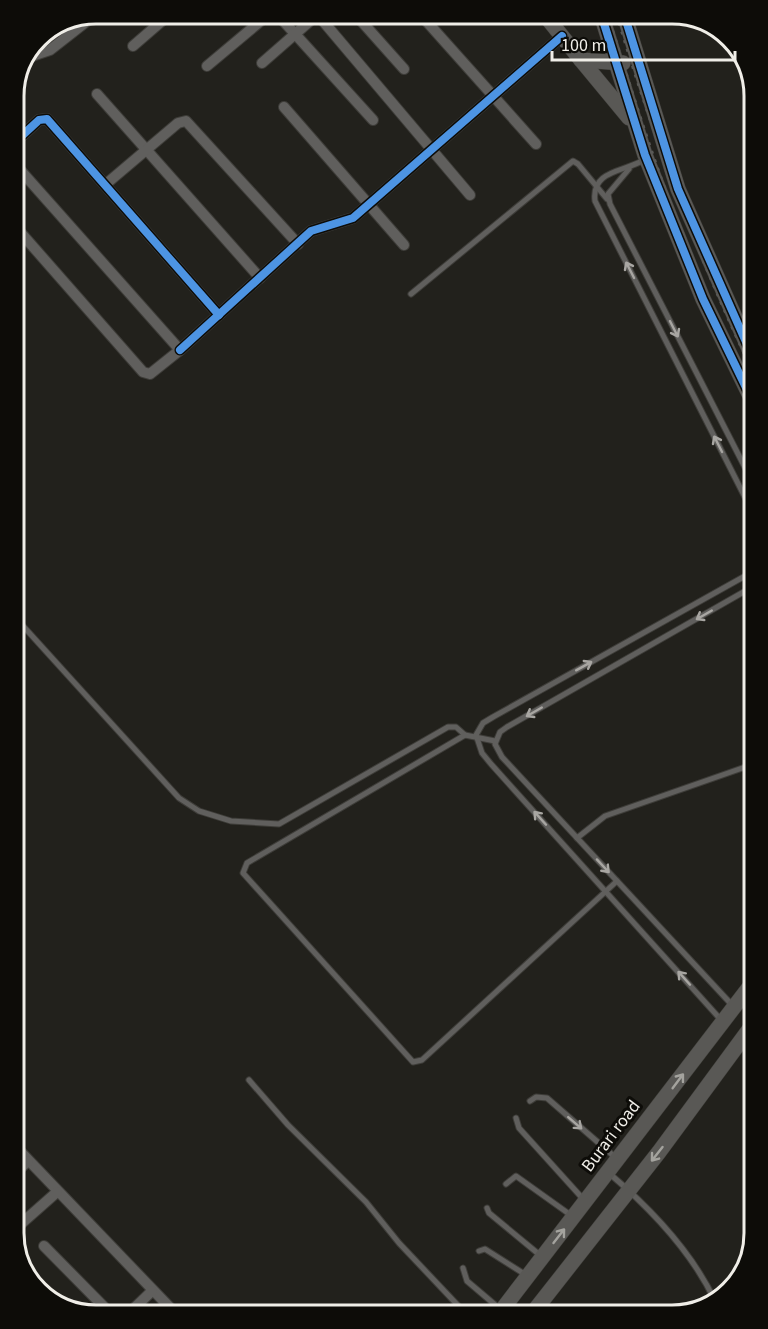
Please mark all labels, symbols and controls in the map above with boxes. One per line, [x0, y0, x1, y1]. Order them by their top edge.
scale bar [552, 24, 735, 62]
text: 100 m [561, 33, 606, 58]
one-way arrow [624, 262, 635, 280]
one-way arrow [669, 319, 680, 337]
one-way arrow [712, 435, 724, 453]
one-way arrow [696, 609, 713, 621]
one-way arrow [575, 660, 593, 671]
one-way arrow [526, 706, 543, 718]
one-way arrow [533, 811, 547, 826]
one-way arrow [596, 858, 610, 873]
one-way arrow [677, 971, 691, 986]
one-way arrow [671, 1073, 684, 1089]
street label: Burari road [576, 1095, 646, 1177]
one-way arrow [567, 1116, 582, 1130]
one-way arrow [650, 1146, 663, 1162]
one-way arrow [553, 1228, 565, 1244]

